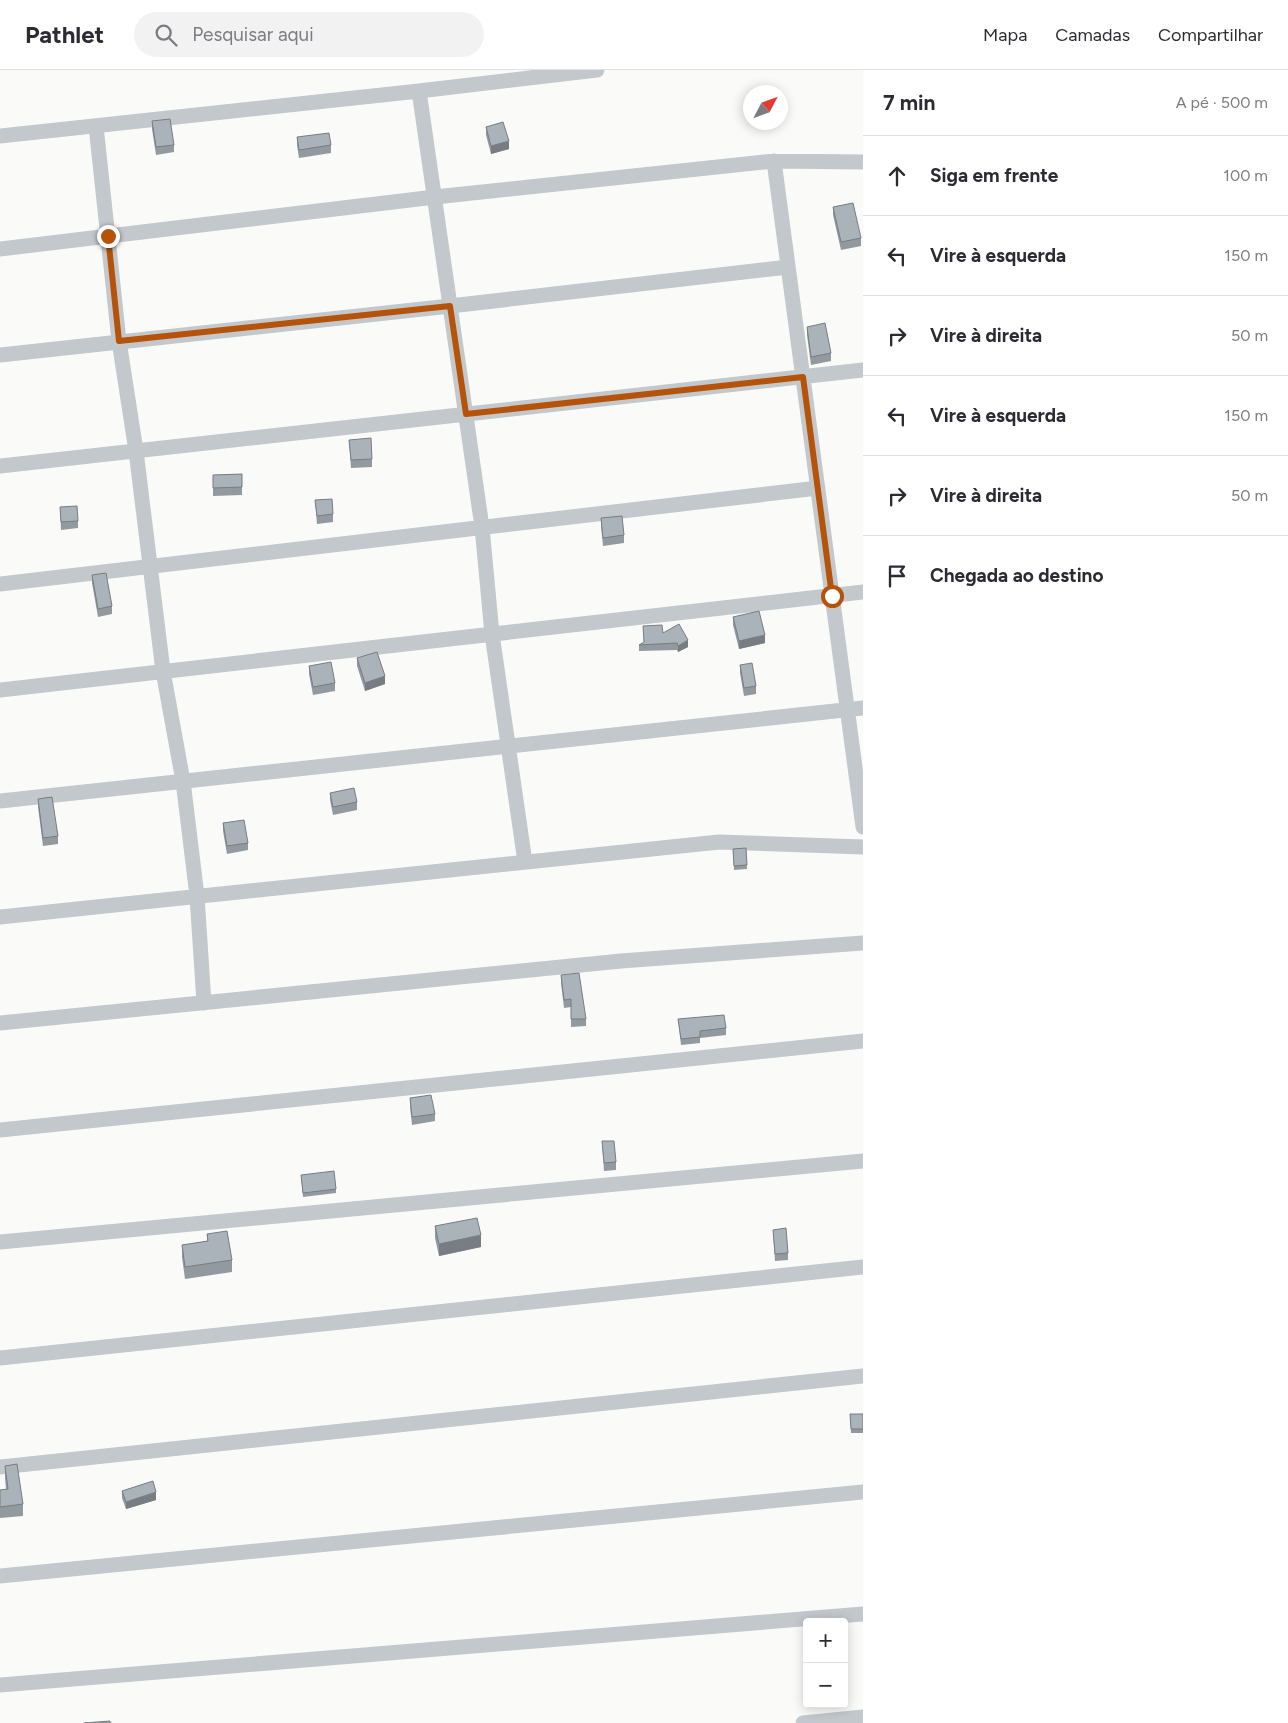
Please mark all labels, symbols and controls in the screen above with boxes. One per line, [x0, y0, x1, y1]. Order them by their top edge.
search box [134, 12, 484, 57]
text: Pathlet [25, 20, 104, 49]
icon: search [152, 21, 180, 49]
text: Pesquisar aqui [192, 23, 314, 46]
text: Mapa [983, 24, 1027, 46]
text: Camadas [1055, 24, 1130, 46]
text: Compartilhar [1158, 24, 1263, 46]
north arrow [743, 85, 788, 130]
text: 7 min [883, 90, 935, 115]
text: A pé · 500 m [1176, 93, 1268, 112]
icon: ahead [883, 162, 911, 190]
text: Siga em frente [930, 164, 1058, 187]
text: 100 m [1223, 166, 1268, 185]
route end [97, 225, 120, 248]
icon: left [883, 242, 911, 270]
text: Vire à esquerda [930, 244, 1066, 267]
text: 150 m [1224, 246, 1268, 265]
icon: right [883, 322, 911, 350]
text: Vire à direita [930, 324, 1042, 347]
text: 50 m [1231, 326, 1268, 345]
icon: left [883, 402, 911, 430]
text: Vire à esquerda [930, 404, 1066, 427]
text: 150 m [1224, 406, 1268, 425]
icon: right [883, 482, 911, 510]
text: Vire à direita [930, 484, 1042, 507]
text: 50 m [1231, 486, 1268, 505]
icon: arrive [883, 562, 911, 590]
text: Chegada ao destino [930, 564, 1103, 587]
route start [821, 585, 844, 608]
map controls [803, 1618, 848, 1708]
button: + [803, 1618, 848, 1663]
button: − [803, 1663, 848, 1708]

